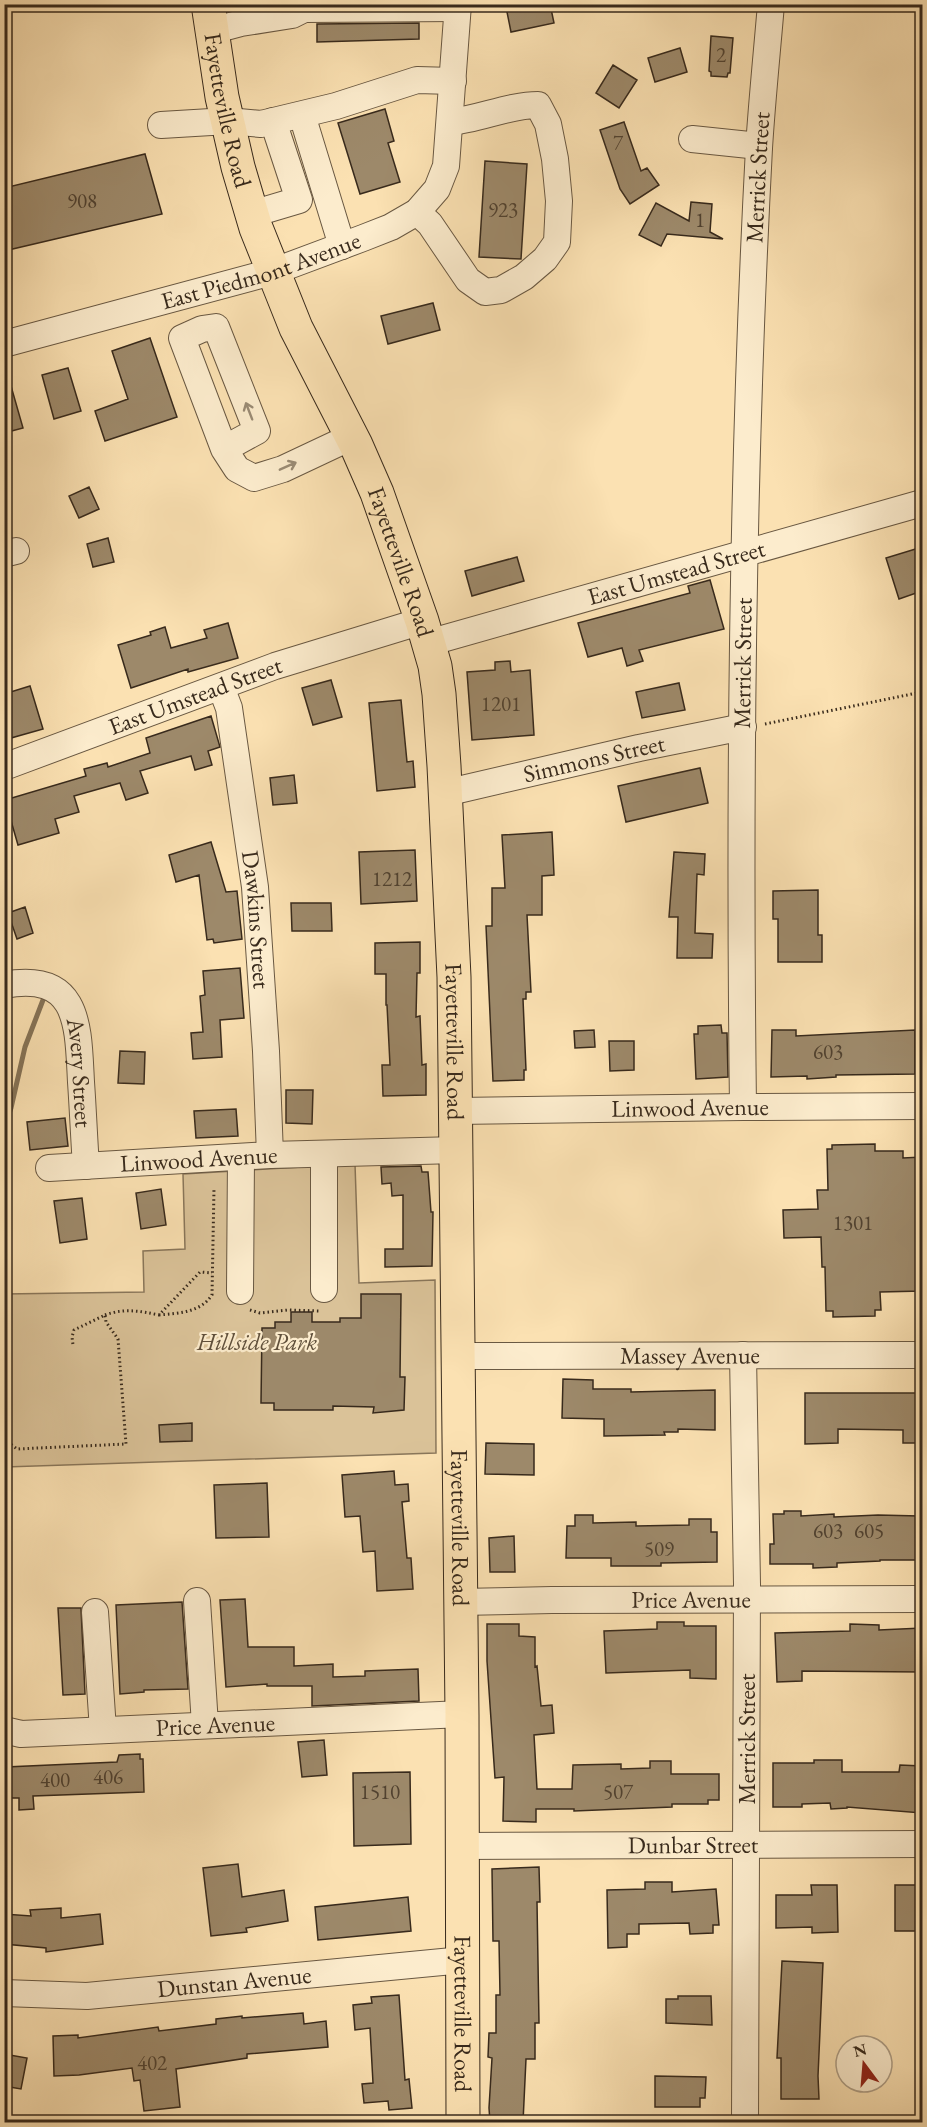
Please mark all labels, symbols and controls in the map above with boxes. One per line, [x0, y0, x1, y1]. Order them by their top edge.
street label: Fayetteville Road [198, 31, 259, 192]
house number: 2 [716, 41, 726, 68]
street label: Merrick Street [738, 110, 777, 243]
house number: 7 [613, 129, 624, 156]
house number: 908 [67, 187, 97, 214]
house number: 923 [488, 196, 518, 223]
house number: 1 [695, 206, 705, 233]
street label: East Piedmont Avenue [157, 224, 365, 316]
one-way arrow [243, 403, 254, 421]
one-way arrow [279, 460, 297, 472]
street label: Fayetteville Road [361, 482, 442, 641]
street label: East Umstead Street [584, 532, 769, 612]
street label: Merrick Street [726, 597, 759, 729]
street label: East Umstead Street [104, 649, 286, 742]
house number: 1201 [481, 690, 521, 717]
street label: Simmons Street [520, 727, 668, 789]
street label: Dawkins Street [235, 848, 278, 990]
house number: 1212 [372, 865, 412, 892]
street label: Fayetteville Road [438, 962, 472, 1121]
street label: Avery Street [59, 1013, 100, 1129]
house number: 603 [813, 1038, 843, 1065]
street label: Linwood Avenue [611, 1091, 769, 1124]
street label: Linwood Avenue [119, 1139, 278, 1179]
house number: 1301 [833, 1209, 873, 1236]
park label: Hillside Park [196, 1326, 317, 1357]
street label: Massey Avenue [620, 1339, 760, 1371]
street label: Fayetteville Road [444, 1449, 477, 1607]
house number: 603 [813, 1517, 843, 1544]
house number: 605 [854, 1517, 884, 1544]
house number: 509 [644, 1535, 674, 1562]
street label: Price Avenue [631, 1583, 751, 1615]
street label: Merrick Street [731, 1673, 762, 1804]
street label: Price Avenue [155, 1706, 276, 1743]
house number: 406 [93, 1763, 123, 1790]
house number: 400 [40, 1766, 70, 1793]
house number: 1510 [360, 1778, 400, 1805]
house number: 507 [603, 1778, 634, 1805]
street label: Dunbar Street [628, 1829, 759, 1860]
street label: Fayetteville Road [448, 1935, 479, 2093]
street label: Dunstan Avenue [156, 1959, 313, 2004]
north arrow [834, 2034, 894, 2094]
text: N [851, 2038, 869, 2062]
house number: 402 [137, 2049, 167, 2076]

